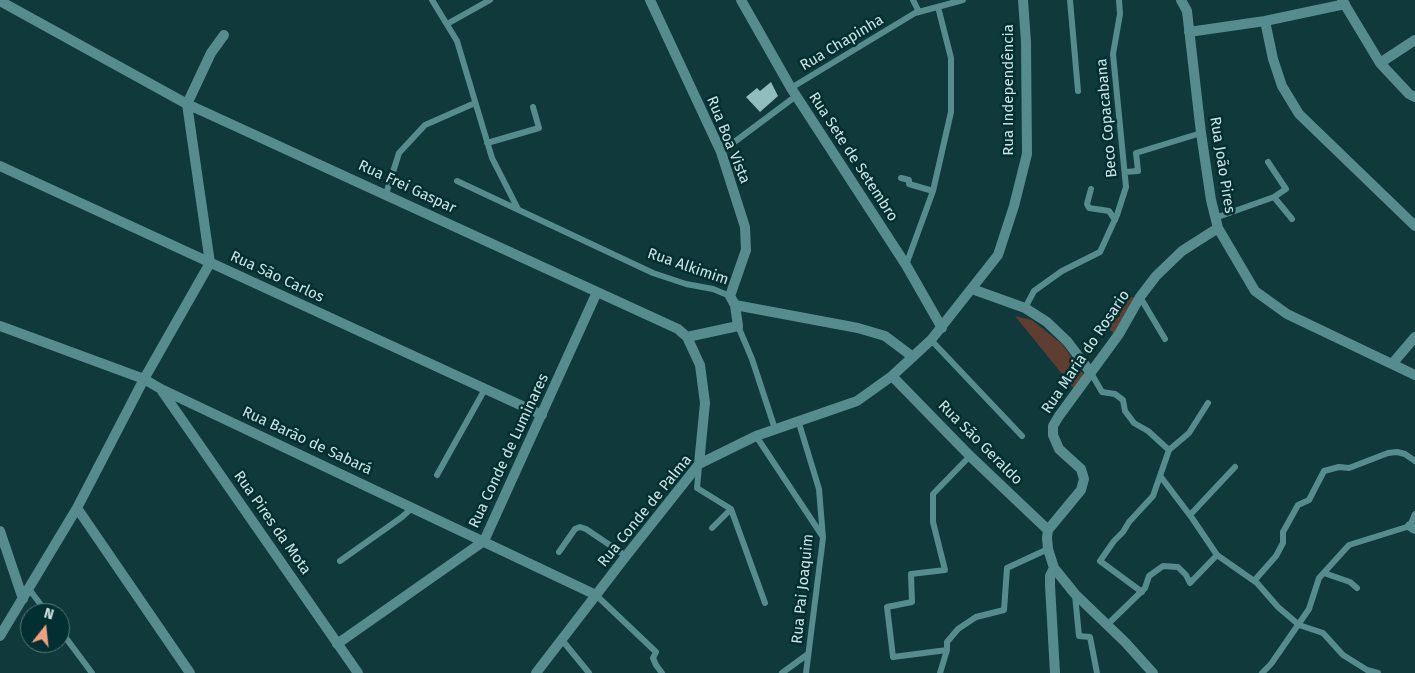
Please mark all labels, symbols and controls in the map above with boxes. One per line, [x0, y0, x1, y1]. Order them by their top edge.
street label: Rua Chapinha [797, 11, 887, 75]
street label: Rua Independência [1000, 24, 1018, 156]
street label: Beco Copacabana [1093, 58, 1121, 178]
street label: Rua Sete de Setembro [805, 89, 901, 225]
street label: Rua Boa Vista [702, 94, 754, 186]
street label: Rua João Pires [1205, 115, 1239, 215]
street label: Rua Frei Gaspar [355, 157, 459, 217]
street label: Rua Alkimim [645, 245, 731, 289]
street label: Rua São Carlos [227, 247, 327, 307]
street label: Rua Maria do Rosario [1038, 287, 1134, 417]
street label: Rua Conde de Luminares [465, 371, 553, 531]
street label: Rua São Geraldo [934, 397, 1026, 489]
street label: Rua Barão de Sabará [239, 403, 375, 479]
street label: Rua Conde de Palma [594, 451, 696, 571]
street label: Rua Pires da Mota [230, 468, 314, 578]
street label: Rua Pai Joaquim [788, 533, 818, 645]
north arrow [20, 603, 70, 653]
text: N [42, 605, 56, 624]

